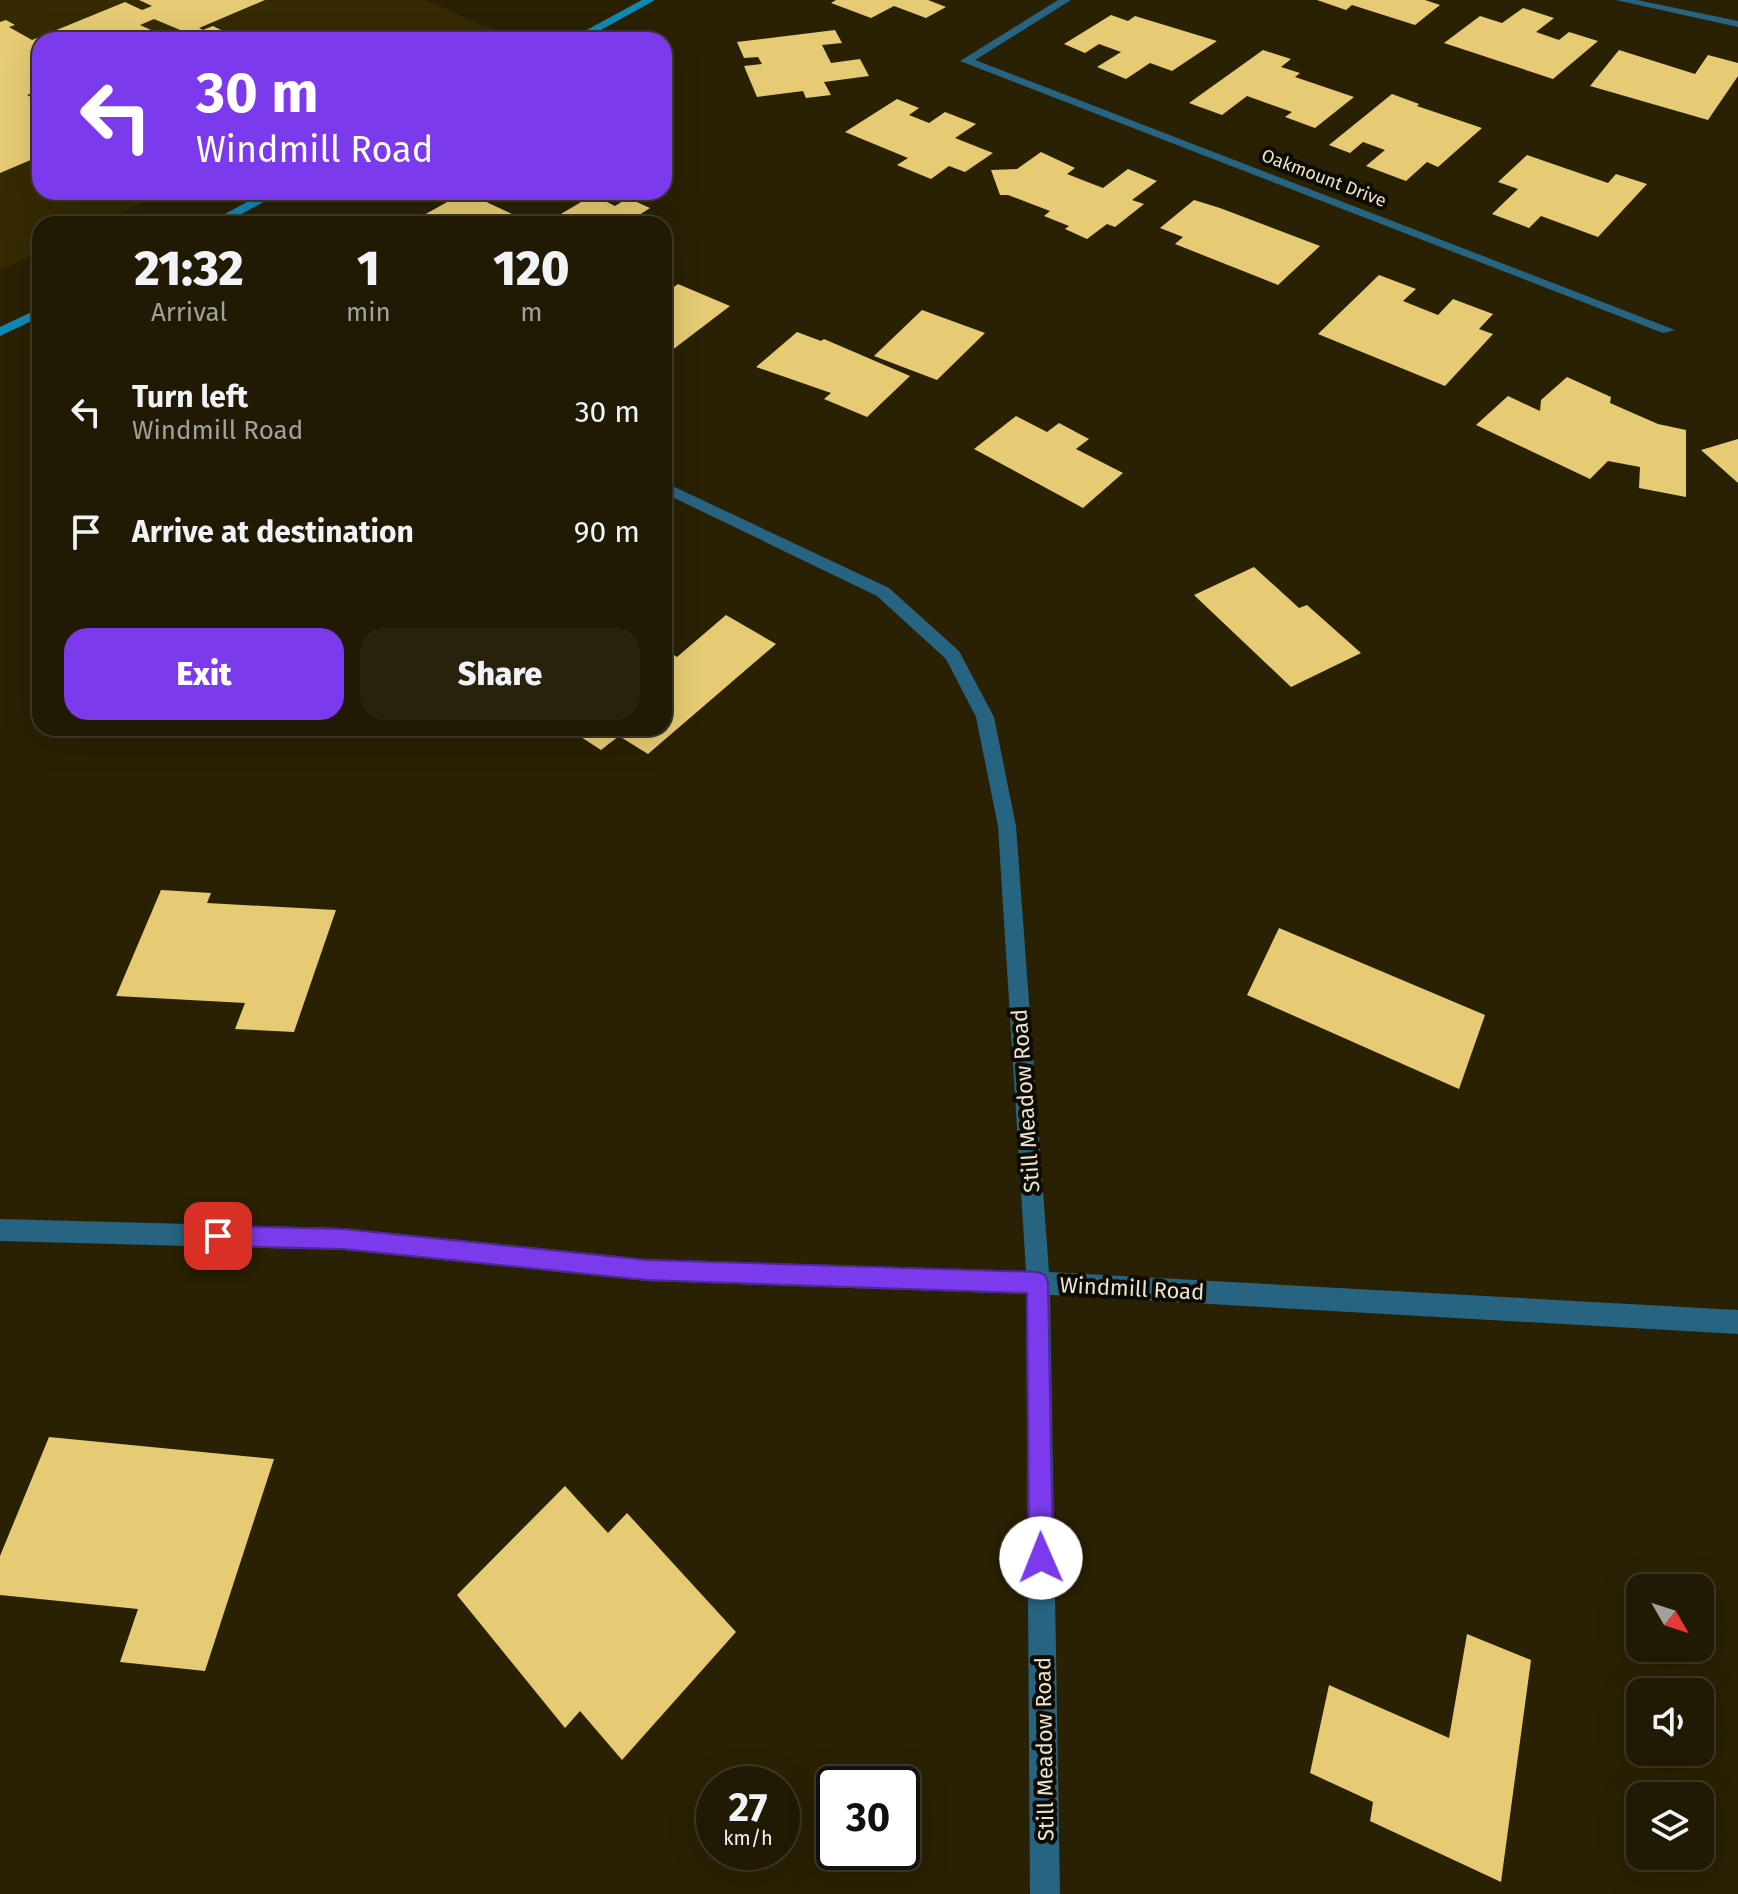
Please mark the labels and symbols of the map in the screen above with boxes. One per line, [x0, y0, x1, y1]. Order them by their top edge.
street label: Oakmount Drive [1259, 144, 1389, 212]
street label: Still Meadow Road [1006, 1008, 1045, 1194]
pin [184, 1202, 252, 1270]
street label: Windmill Road [1059, 1271, 1205, 1306]
position arrow [999, 1516, 1083, 1600]
north arrow [1626, 1574, 1714, 1662]
street label: Still Meadow Road [1029, 1657, 1060, 1841]
speed limit sign: 30 [816, 1766, 920, 1870]

